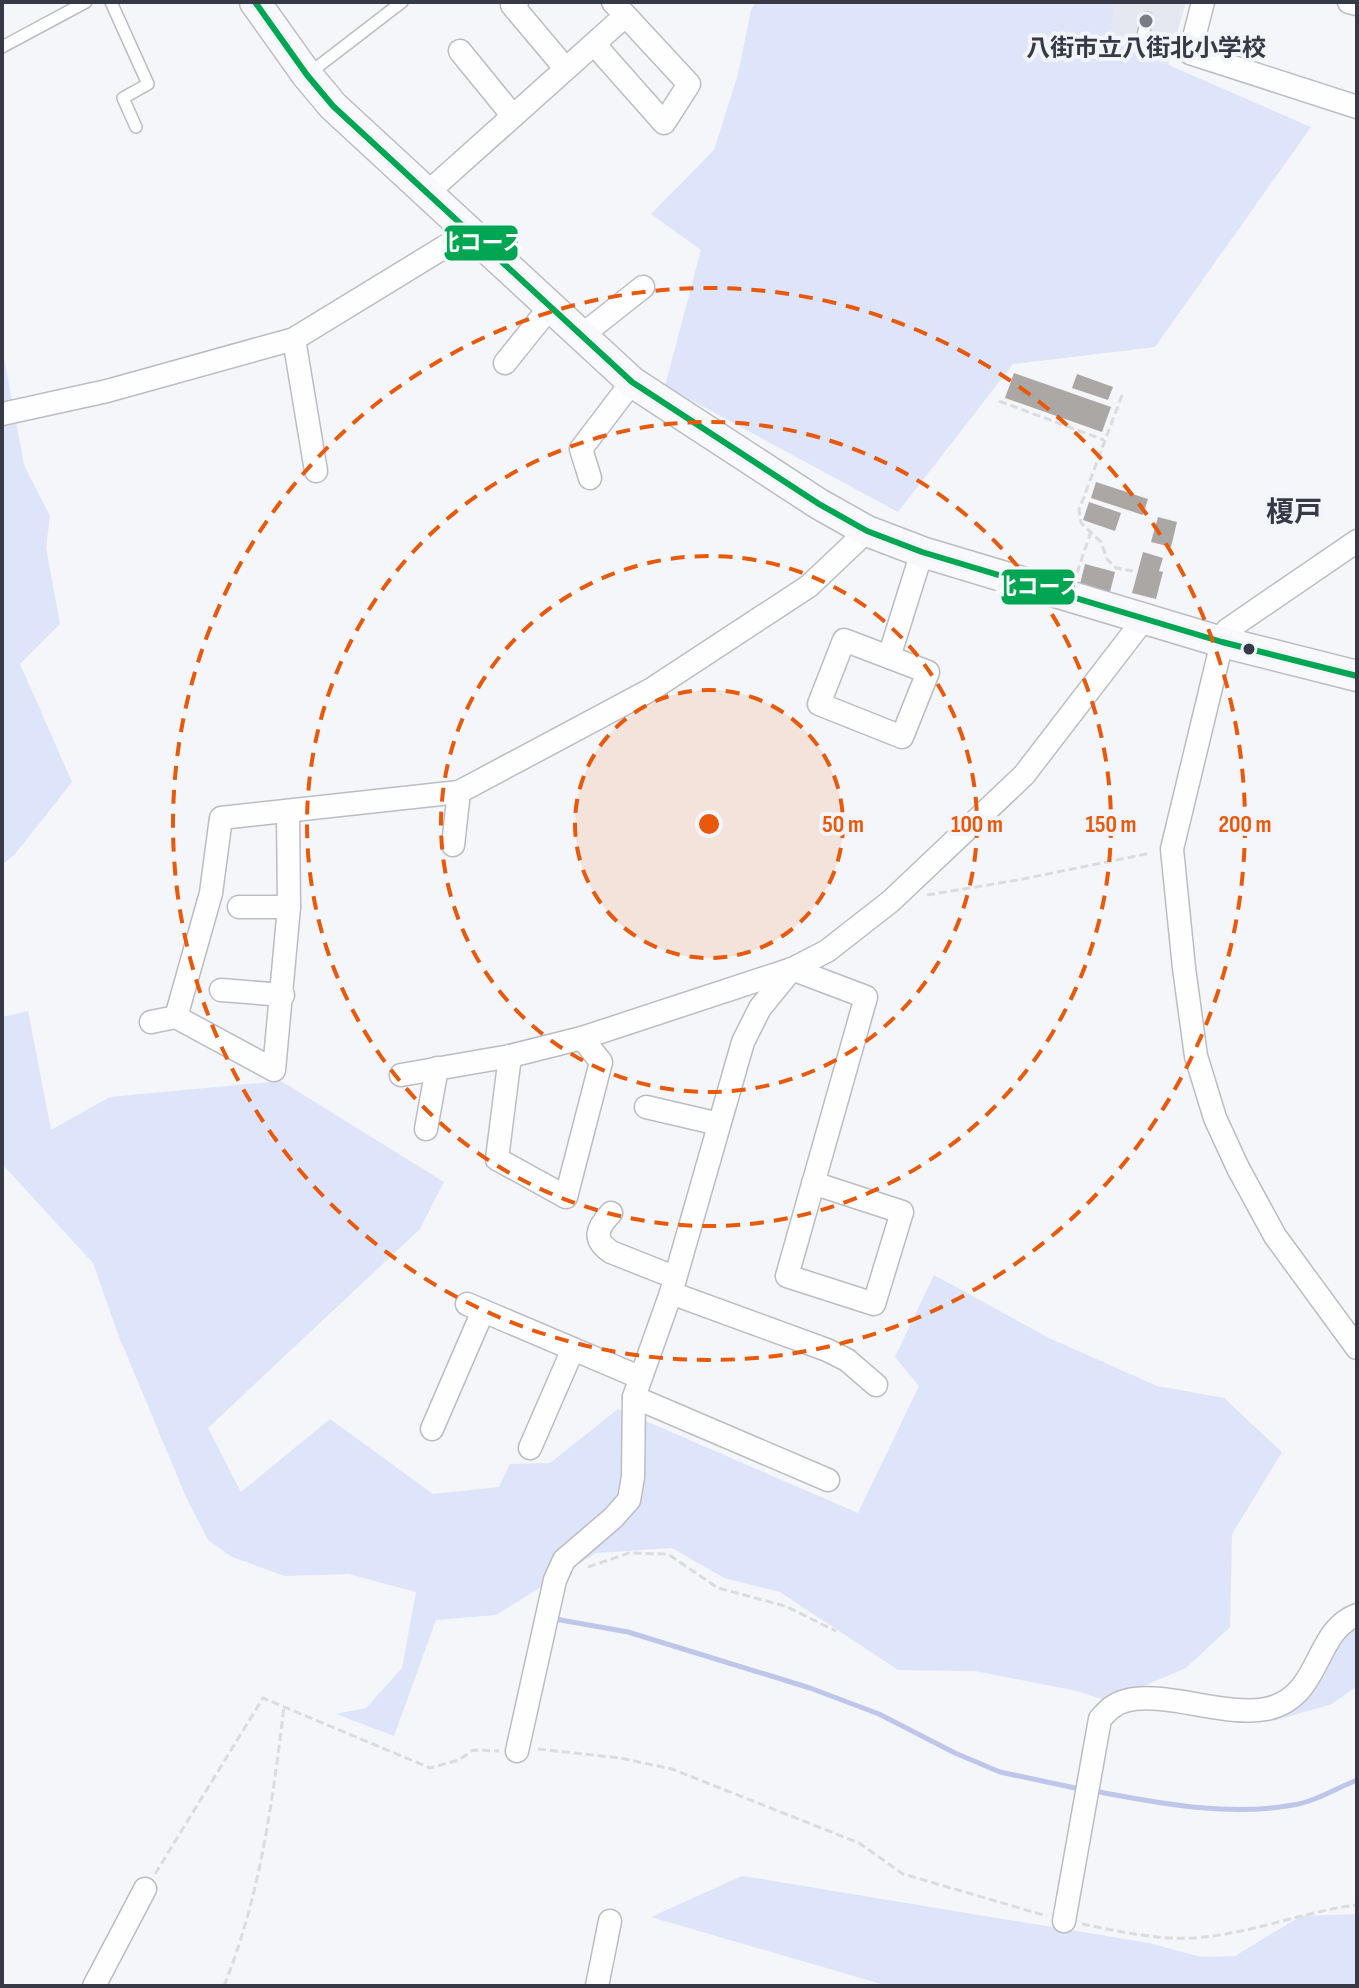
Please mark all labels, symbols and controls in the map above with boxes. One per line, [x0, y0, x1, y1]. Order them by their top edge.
marker: 八街市立八街北小学校 [1137, 12, 1155, 30]
place label: 八街市立八街北小学校 [1026, 34, 1266, 63]
line badge: 北コース [443, 224, 519, 262]
text: 北コース [438, 230, 524, 257]
district label: 榎戸 [1266, 496, 1322, 529]
line badge: 北コース [1000, 568, 1076, 606]
text: 北コース [995, 574, 1081, 601]
unlabelled marker [1241, 641, 1257, 657]
centre of rings [695, 810, 723, 838]
text: 50 m [822, 810, 864, 839]
text: 100 m [951, 810, 1003, 839]
text: 150 m [1085, 810, 1137, 839]
text: 200 m [1218, 810, 1272, 839]

